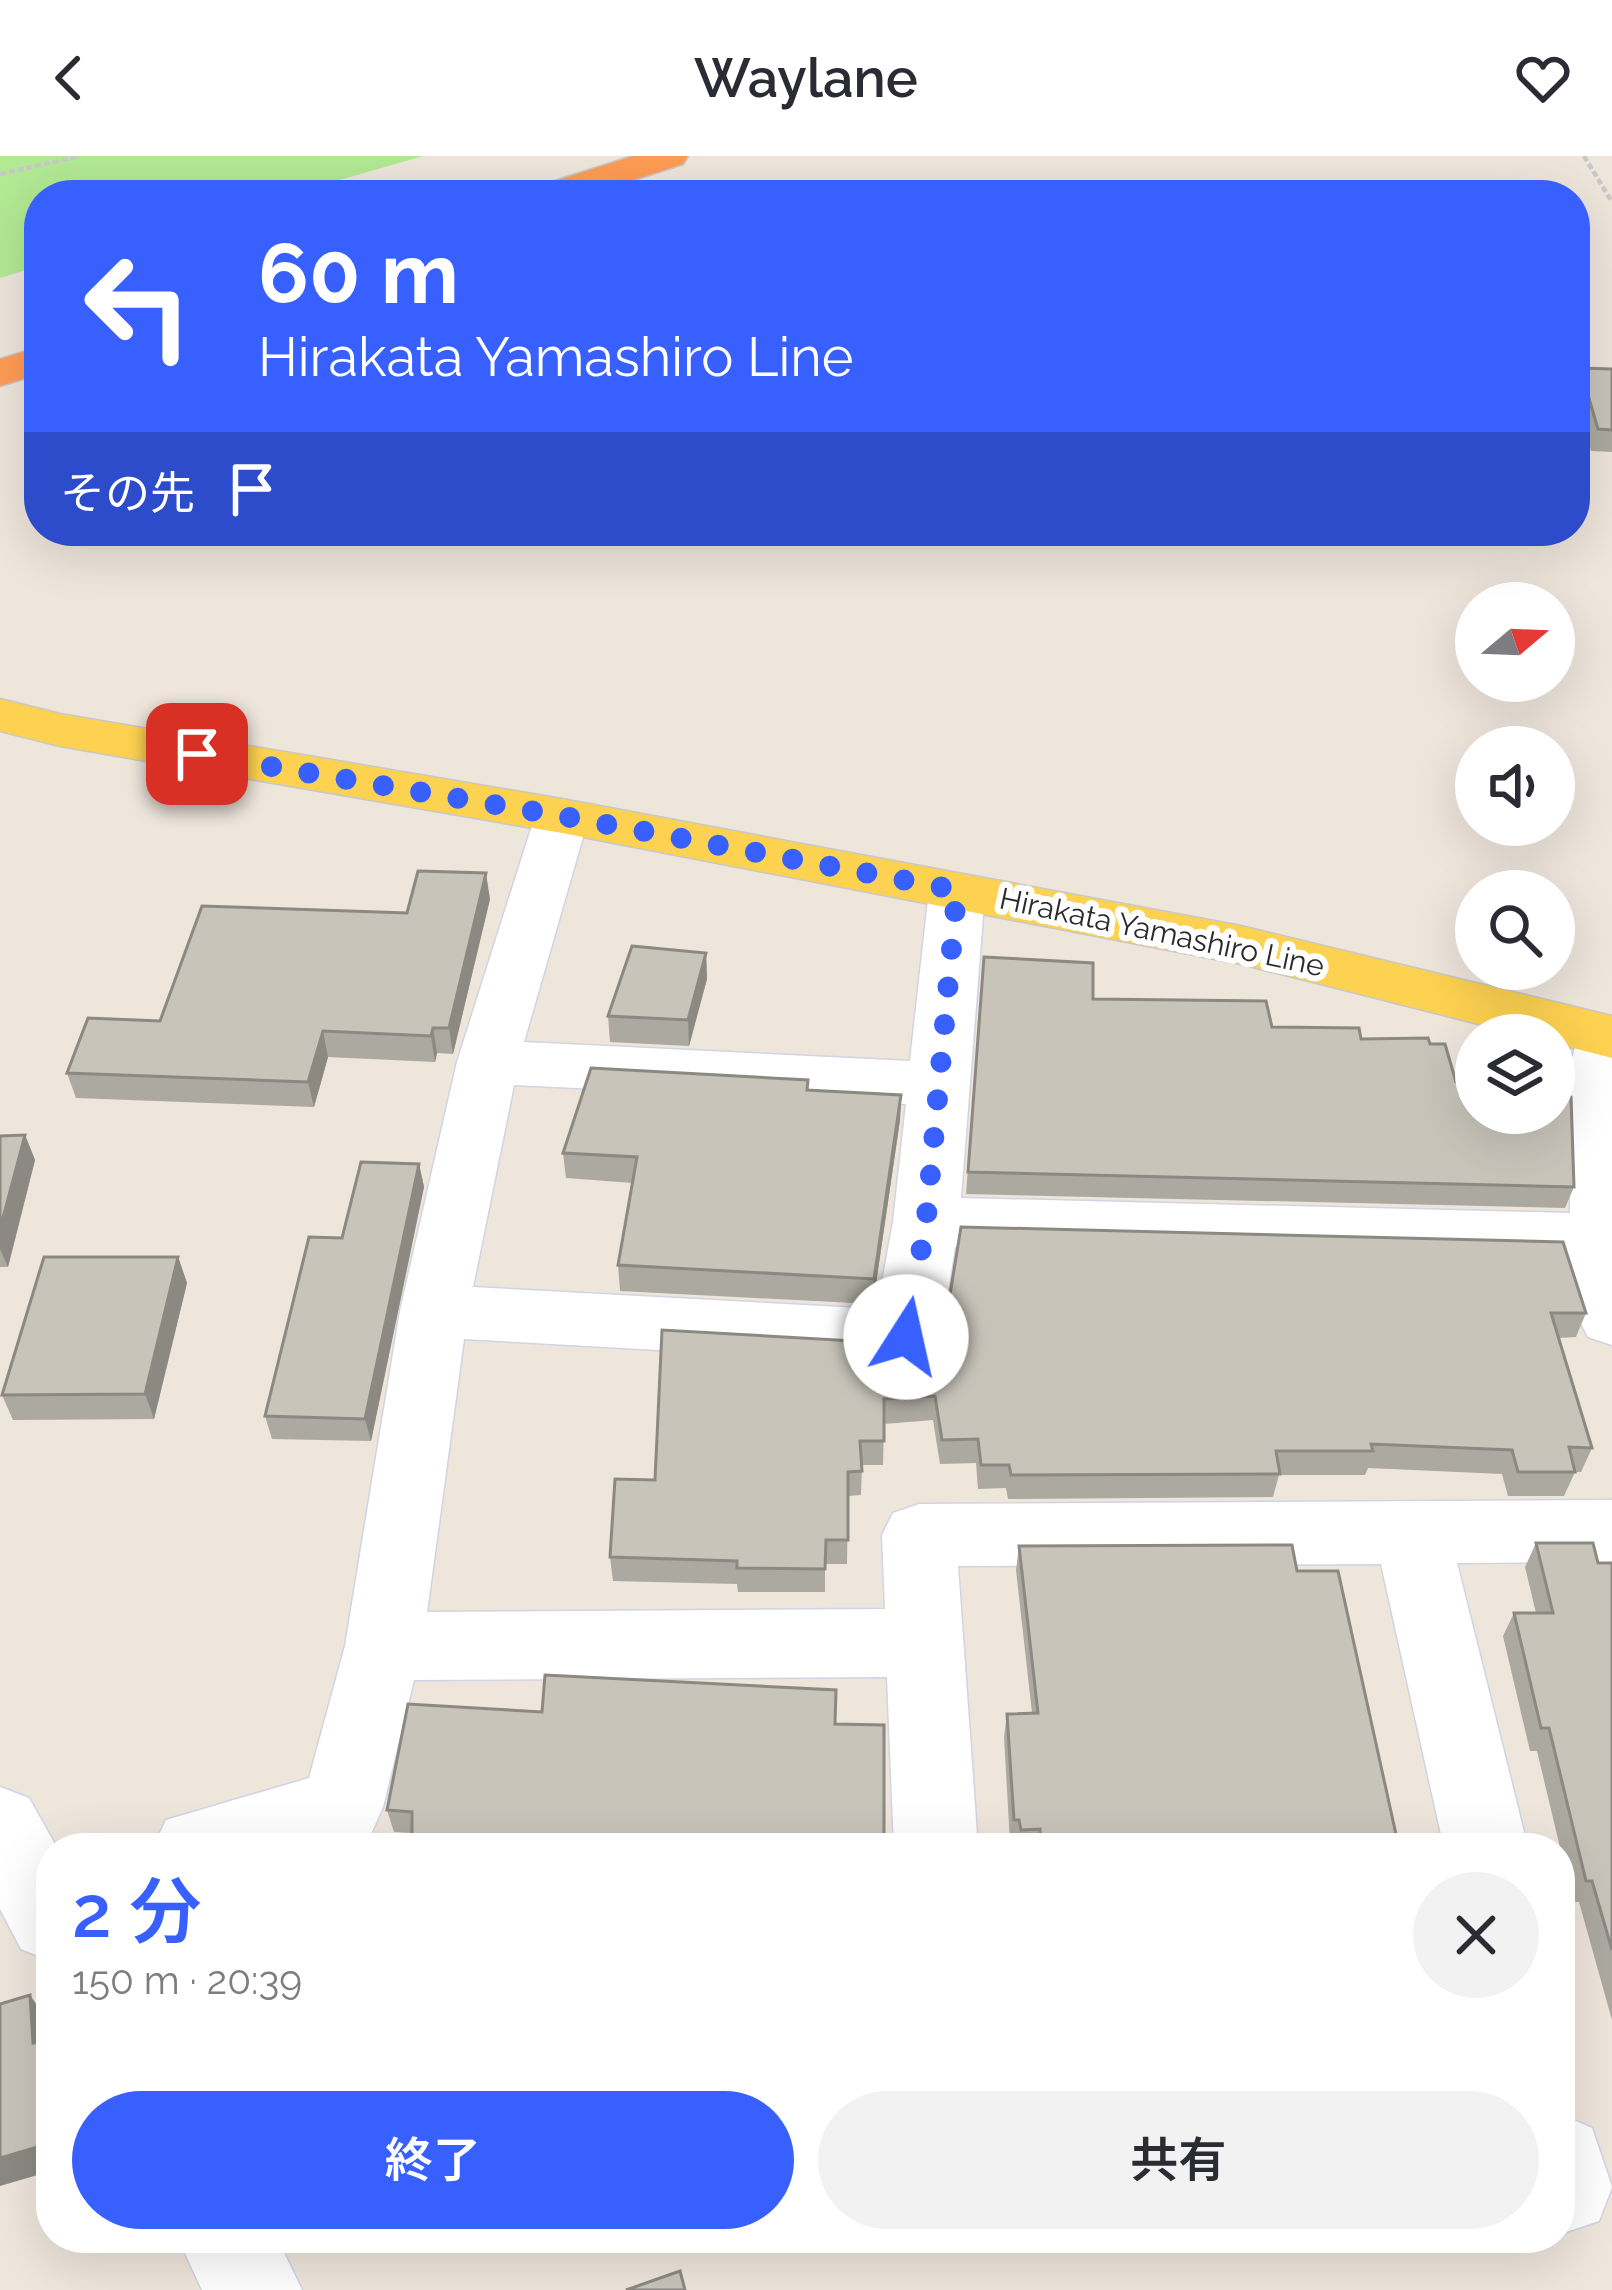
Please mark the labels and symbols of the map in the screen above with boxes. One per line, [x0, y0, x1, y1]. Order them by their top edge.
north arrow [1455, 582, 1575, 702]
pin [146, 703, 248, 805]
street label: Hirakata Yamashiro Line [997, 880, 1327, 984]
position arrow [843, 1274, 969, 1400]

